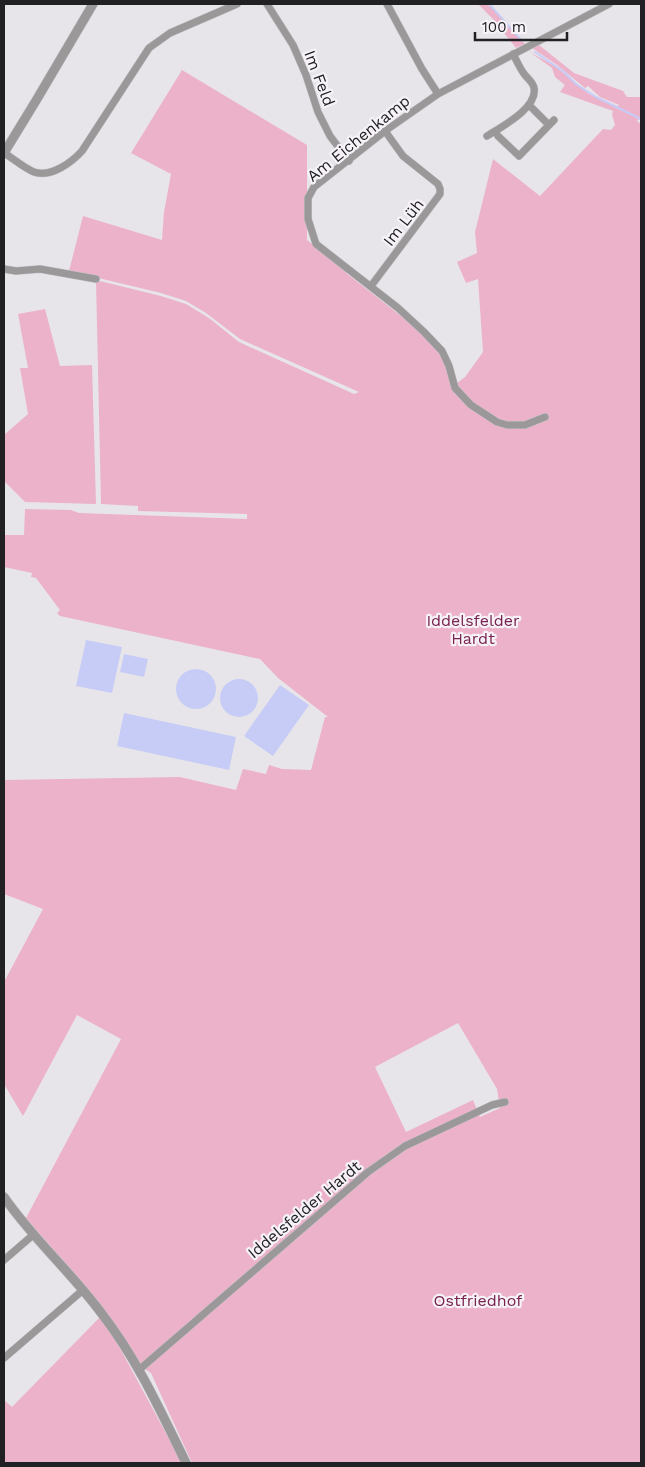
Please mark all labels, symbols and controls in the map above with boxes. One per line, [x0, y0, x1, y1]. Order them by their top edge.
scale bar [475, 10, 568, 42]
text: 100 m [482, 18, 526, 36]
street label: Im Feld [300, 48, 339, 109]
street label: Am Eichenkamp [303, 91, 414, 186]
street label: Im Lüh [379, 195, 428, 250]
park label: Iddelsfelder Hardt [426, 611, 520, 648]
street label: Iddelsfelder Hardt [244, 1156, 365, 1262]
park label: Ostfriedhof [434, 1291, 523, 1310]

